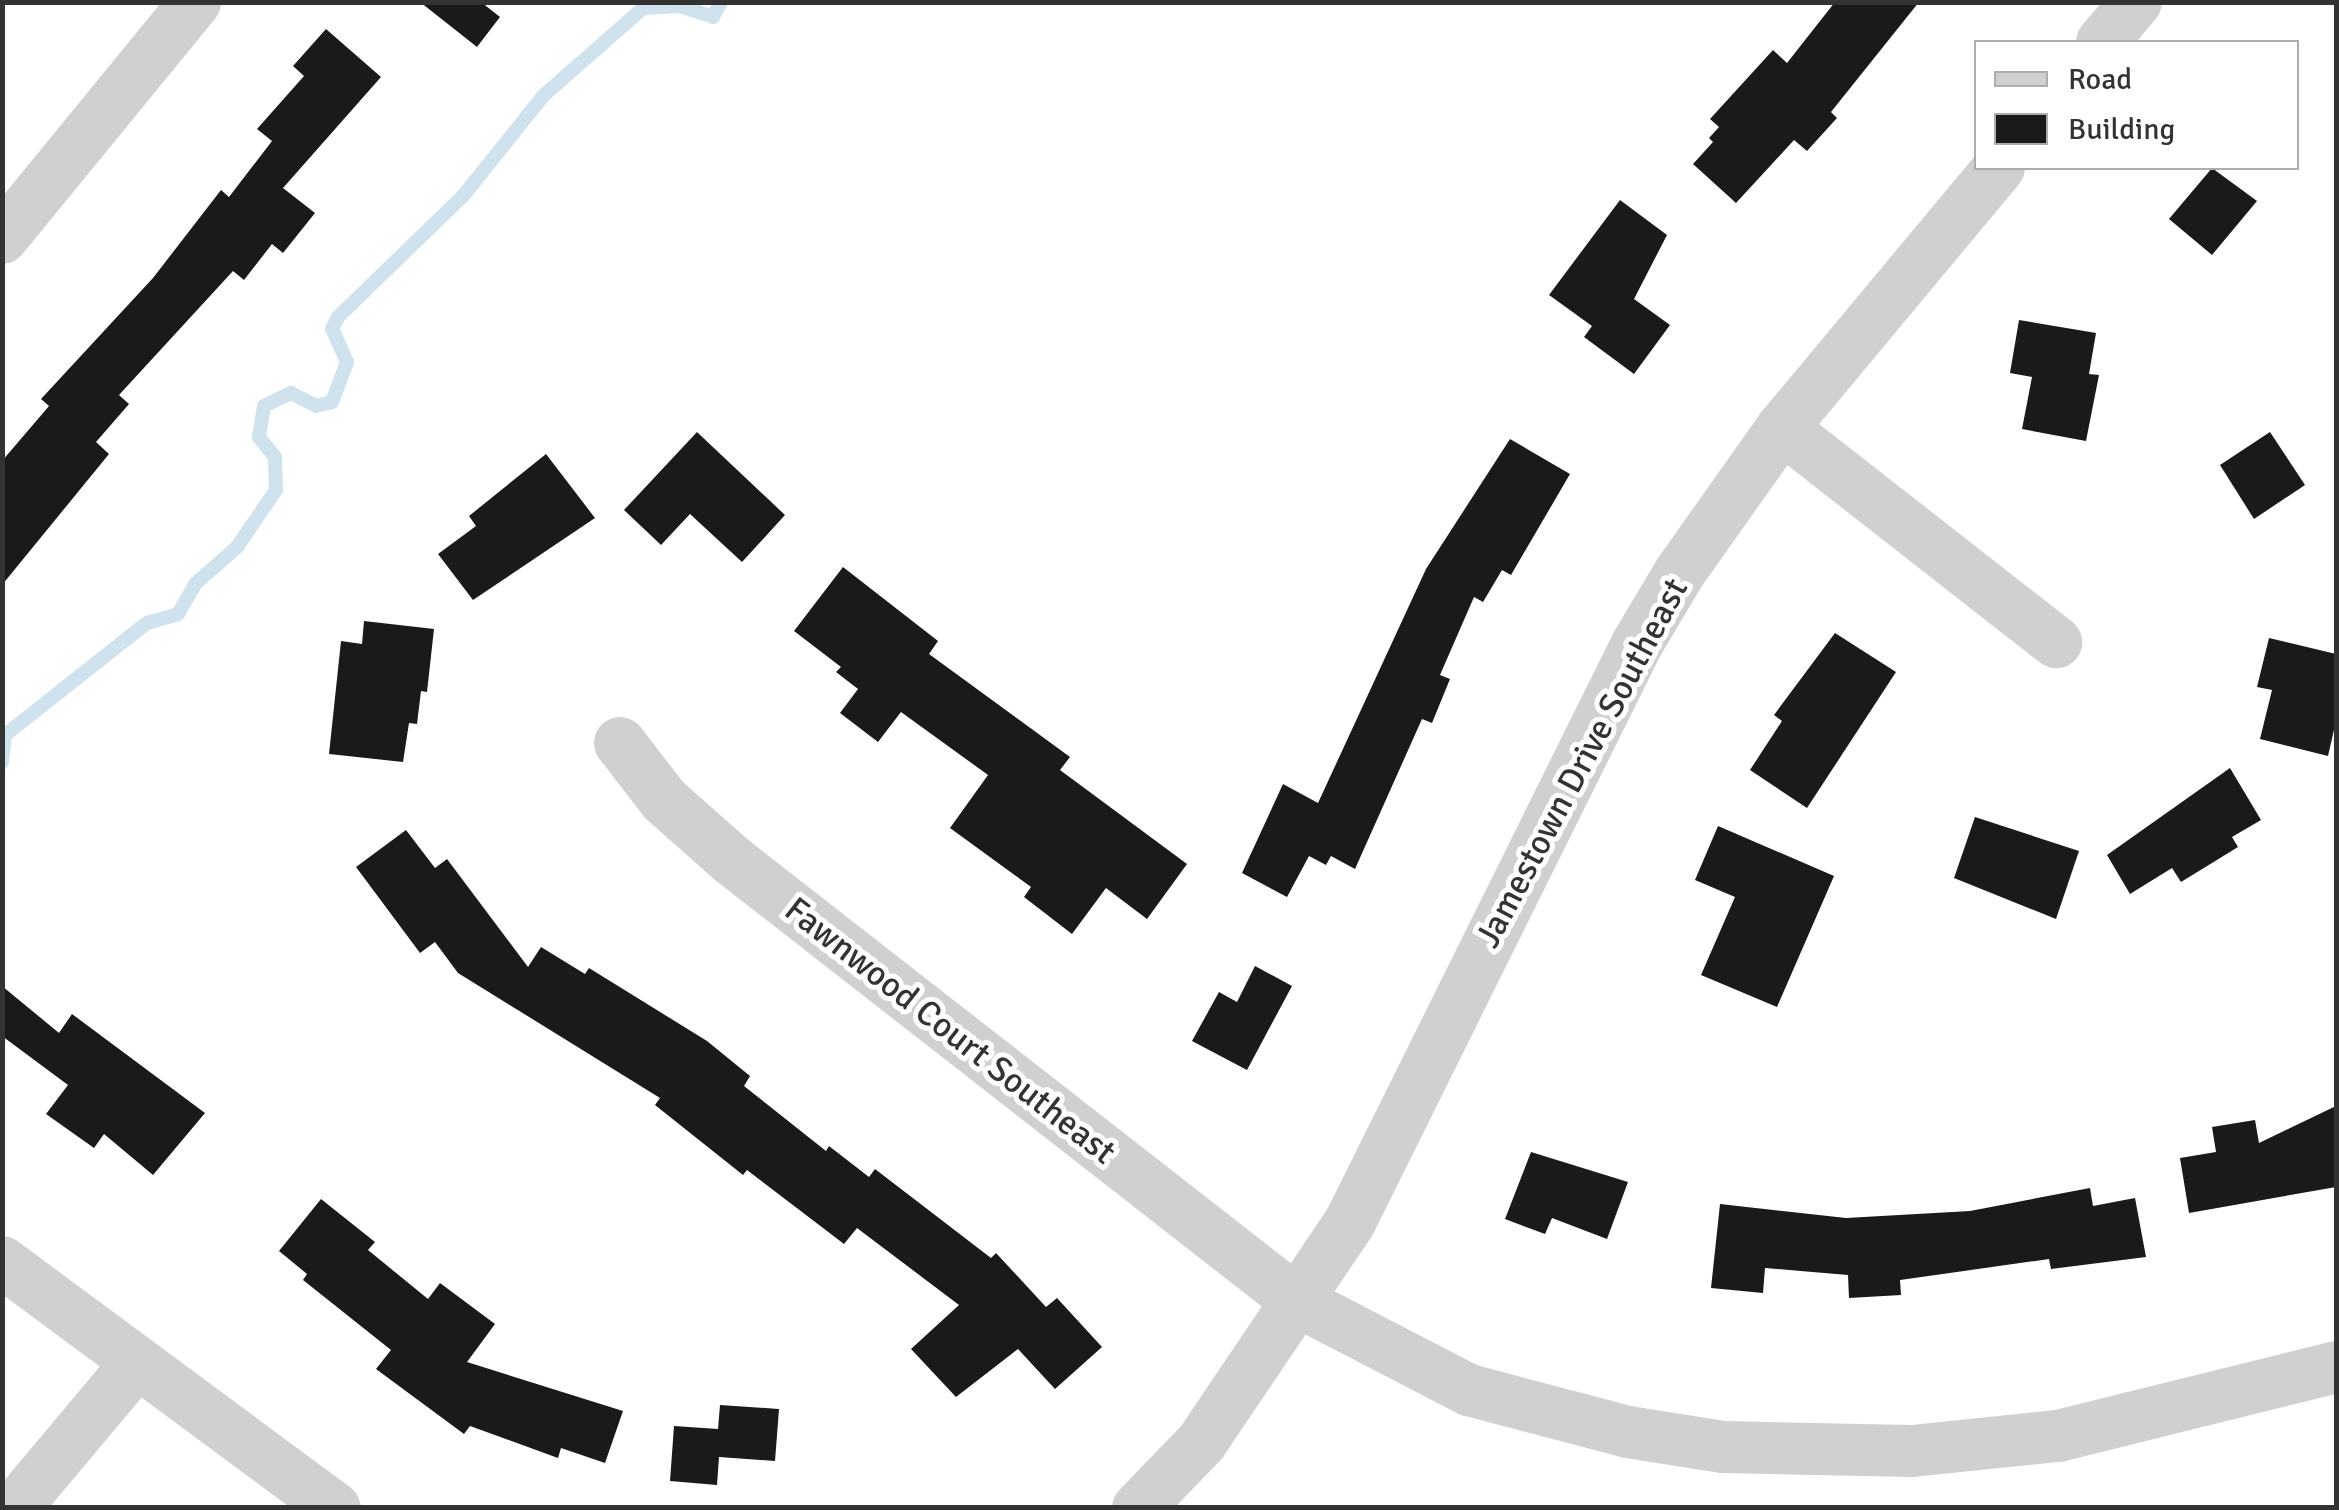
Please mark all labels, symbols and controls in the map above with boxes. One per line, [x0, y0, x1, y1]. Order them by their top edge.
legend [1974, 40, 2299, 170]
text: Road [2068, 61, 2132, 98]
text: Building [2068, 111, 2175, 148]
street label: Jamestown Drive Southeast [1467, 571, 1697, 955]
street label: Fawnwood Court Southeast [776, 889, 1124, 1173]

